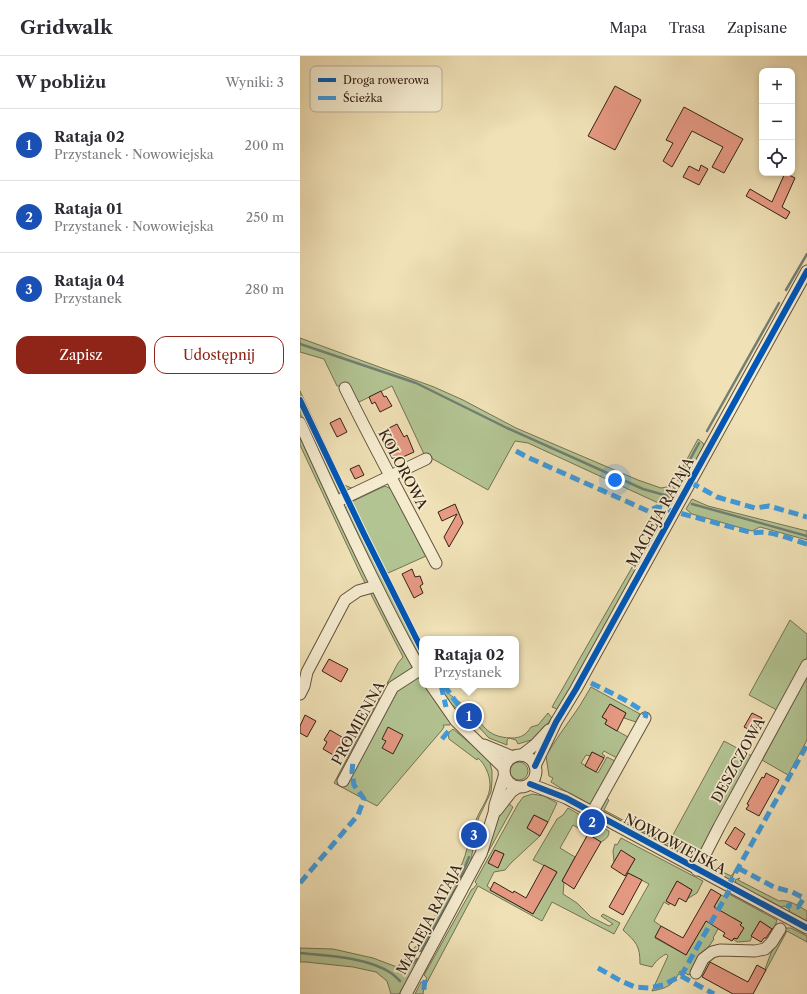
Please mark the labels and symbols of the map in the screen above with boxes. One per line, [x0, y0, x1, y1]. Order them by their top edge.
legend [310, 66, 442, 112]
text: Droga rowerowa [343, 73, 429, 87]
text: Ścieżka [343, 91, 383, 105]
street label: KOLOROWA [374, 426, 432, 513]
street label: MACIEJA RATAJA [622, 453, 698, 570]
your location [605, 470, 625, 490]
street label: PROMIENNA [328, 677, 389, 768]
pin: 1 [456, 701, 482, 731]
street label: DESZCZOWA [707, 714, 769, 806]
pin: 2 [579, 807, 605, 837]
street label: NOWOWIEJSKA [621, 809, 730, 879]
pin: 3 [461, 820, 487, 850]
street label: MACIEJA RATAJA [392, 860, 466, 978]

